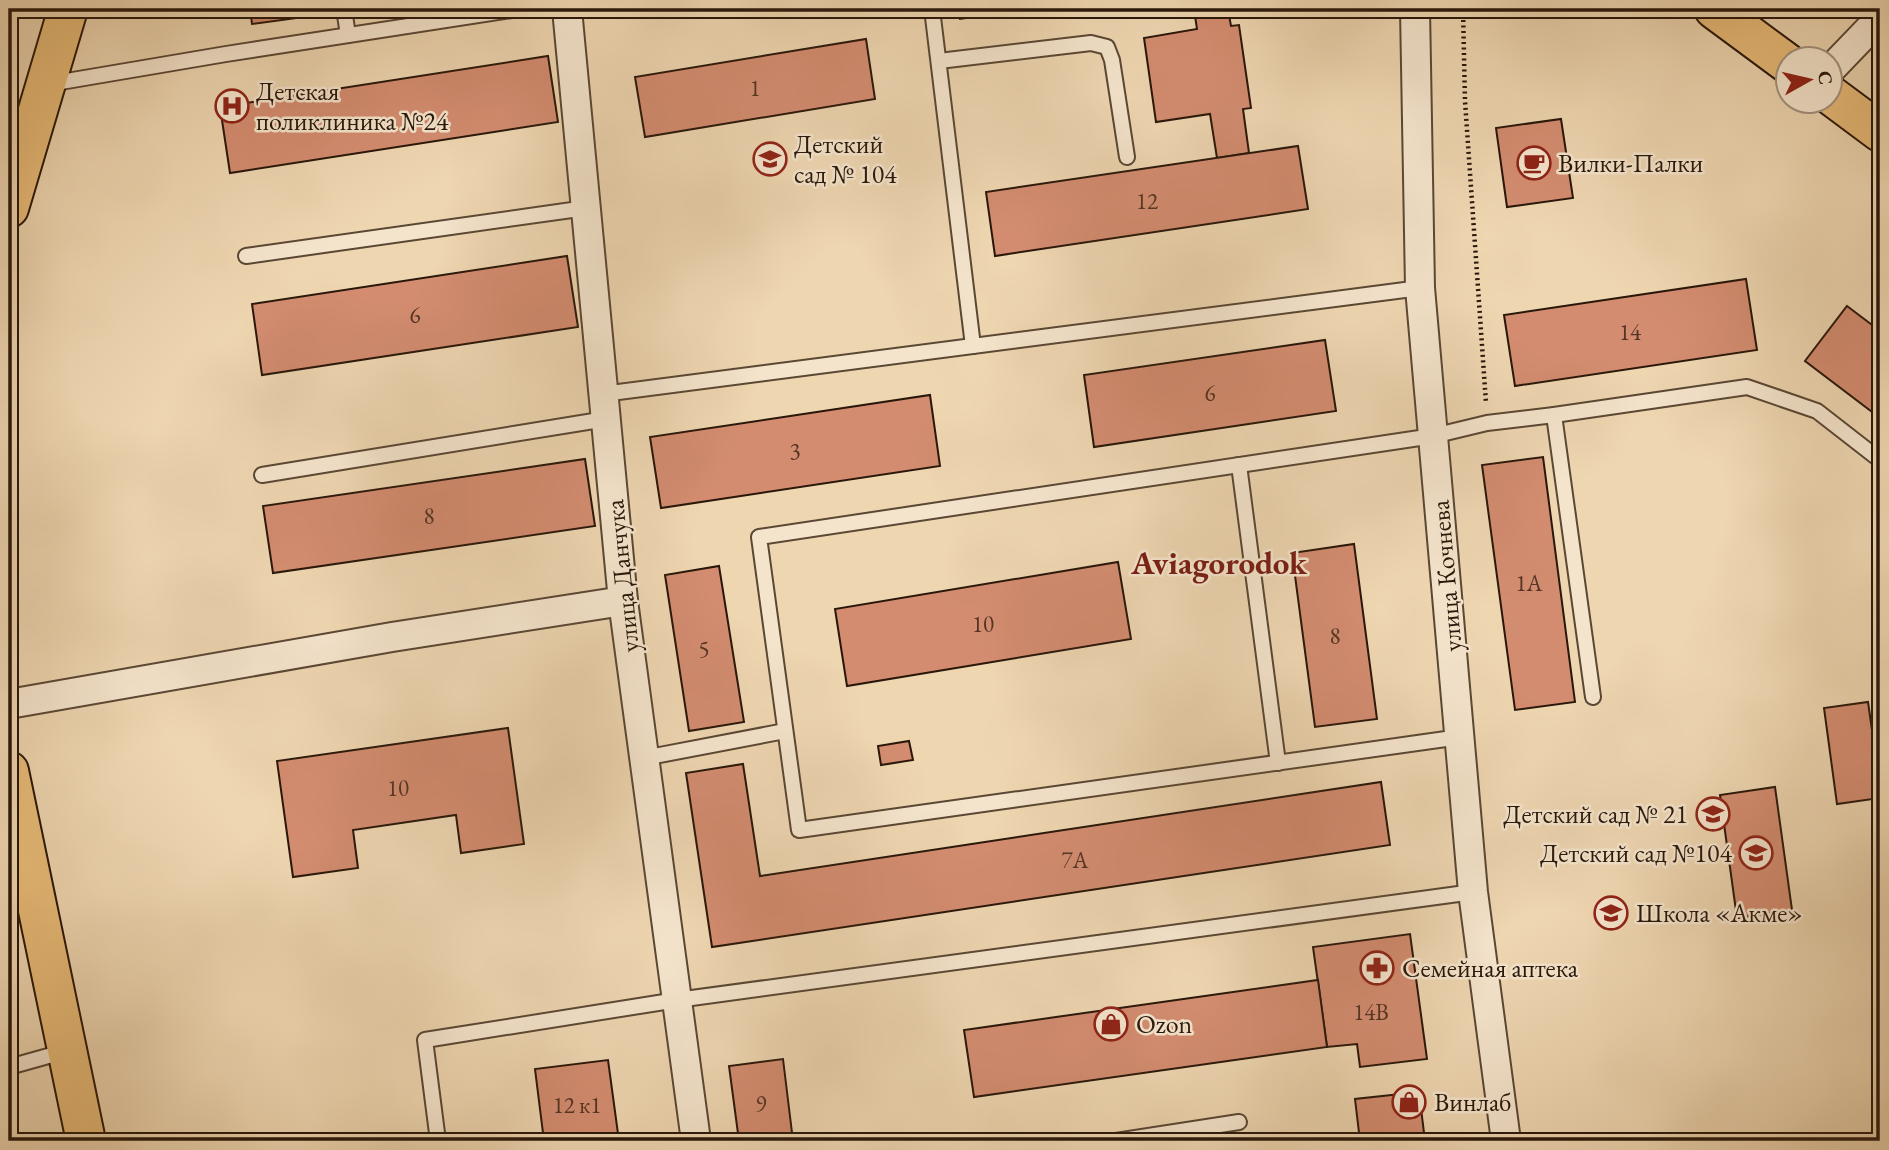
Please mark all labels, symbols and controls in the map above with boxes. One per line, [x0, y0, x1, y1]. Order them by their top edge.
north arrow [1773, 46, 1843, 116]
text: С [1812, 69, 1839, 86]
house number: 1 [749, 73, 761, 103]
place label: Детская поликлиника №24 [256, 74, 449, 138]
hospital icon: Детская поликлиника №24 [213, 87, 251, 125]
place label: Детский сад № 104 [794, 127, 897, 191]
school or university icon: Детский сад № 104 [751, 140, 789, 178]
cafe icon: Вилки-Палки [1515, 144, 1553, 182]
place label: Вилки-Палки [1558, 146, 1704, 180]
house number: 12 [1136, 186, 1158, 216]
house number: 6 [409, 300, 421, 330]
house number: 14 [1619, 317, 1642, 347]
house number: 6 [1204, 378, 1216, 408]
house number: 3 [789, 436, 801, 466]
street label: улица Данчука [597, 497, 647, 654]
street label: улица Кочнева [1422, 498, 1470, 653]
house number: 8 [423, 501, 435, 531]
district label: Aviagorodok [1130, 541, 1308, 584]
house number: 1А [1516, 568, 1544, 598]
house number: 10 [972, 609, 994, 639]
house number: 8 [1329, 621, 1341, 651]
house number: 5 [698, 634, 710, 664]
house number: 10 [387, 773, 409, 803]
school or university icon: Детский сад № 21 [1694, 795, 1732, 833]
place label: Детский сад № 21 [1503, 797, 1688, 831]
school or university icon: Детский сад №104 [1737, 834, 1775, 872]
place label: Детский сад №104 [1540, 836, 1733, 870]
house number: 7А [1062, 845, 1090, 875]
school or university icon: Школа «Акме» [1592, 894, 1630, 932]
place label: Школа «Акме» [1636, 896, 1803, 930]
pharmacy icon: Семейная аптека [1358, 949, 1396, 987]
place label: Семейная аптека [1402, 951, 1579, 985]
house number: 14В [1353, 997, 1389, 1027]
shop icon: Ozon [1092, 1005, 1130, 1043]
place label: Ozon [1136, 1007, 1193, 1041]
shop icon: Винлаб [1390, 1083, 1428, 1121]
place label: Винлаб [1434, 1085, 1511, 1119]
house number: 9 [755, 1089, 767, 1119]
house number: 12 к1 [553, 1090, 601, 1120]

